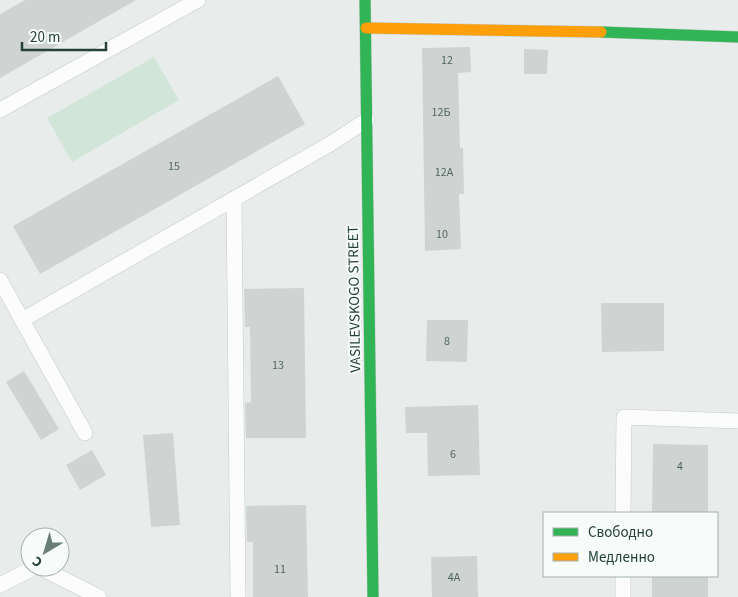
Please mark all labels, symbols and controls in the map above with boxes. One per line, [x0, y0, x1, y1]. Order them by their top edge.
scale bar [22, 20, 106, 52]
text: 20 m [30, 27, 60, 48]
house number: 12 [441, 52, 453, 69]
house number: 12Б [432, 104, 450, 121]
house number: 15 [168, 158, 180, 175]
house number: 12А [435, 164, 454, 181]
street label: VASILEVSKOGO STREET [343, 225, 366, 373]
house number: 10 [436, 226, 448, 243]
house number: 8 [444, 333, 450, 350]
house number: 13 [272, 357, 284, 374]
house number: 6 [450, 446, 456, 463]
house number: 4 [677, 458, 683, 475]
legend [543, 512, 718, 577]
text: Свободно [588, 522, 653, 543]
north arrow [20, 527, 70, 577]
text: Медленно [588, 547, 655, 568]
text: С [28, 551, 47, 572]
house number: 11 [274, 561, 286, 578]
house number: 4А [448, 569, 461, 586]

